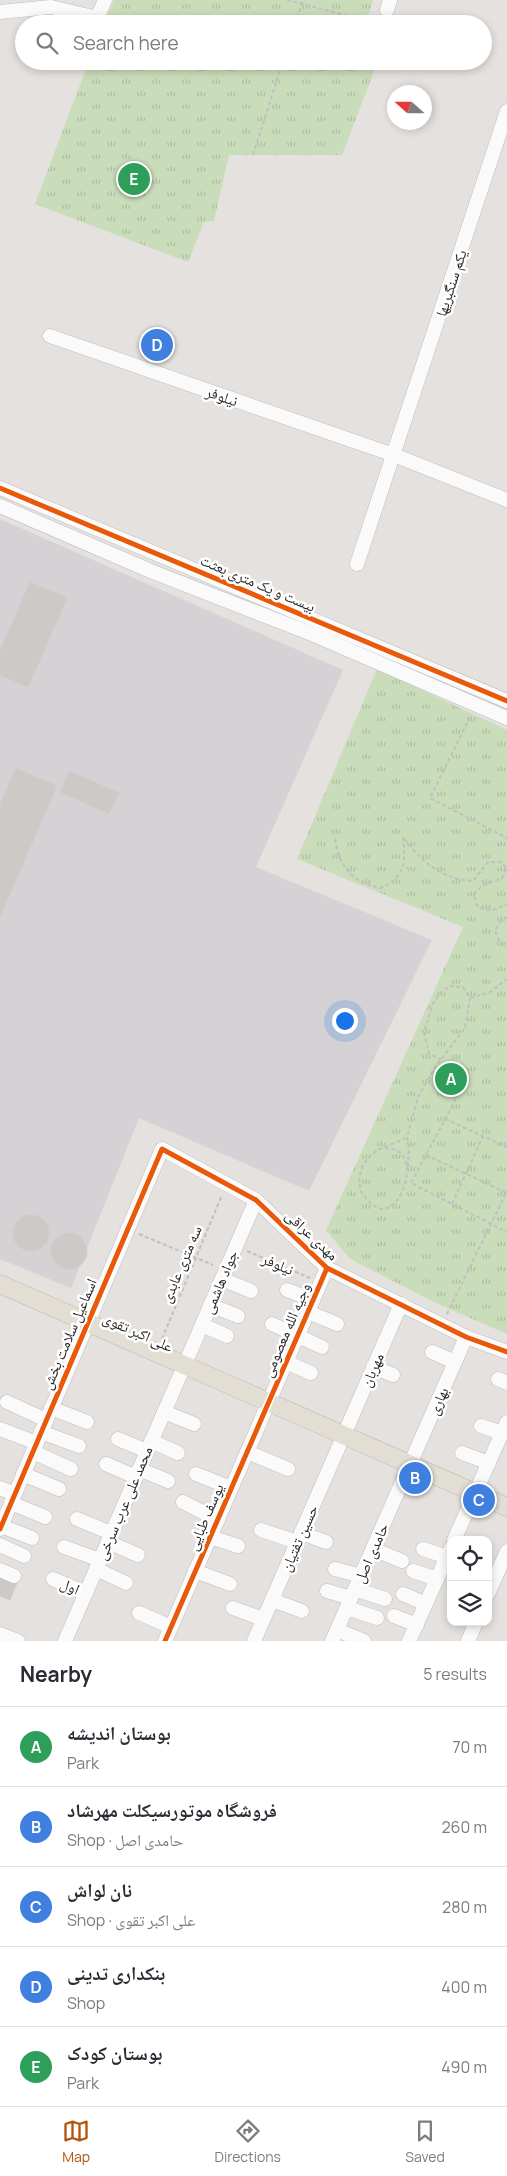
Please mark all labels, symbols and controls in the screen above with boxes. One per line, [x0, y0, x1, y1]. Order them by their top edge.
search box [15, 15, 492, 70]
icon: search [33, 29, 61, 57]
text: Search here [73, 30, 179, 56]
north arrow [387, 85, 432, 130]
pin: E [118, 160, 150, 198]
street label: یکم سنگبریها [430, 247, 472, 319]
pin: D [141, 326, 173, 364]
street label: نیلوفر [202, 380, 241, 411]
street label: بیست و یک متری بعثت [197, 549, 319, 617]
your location [332, 1008, 358, 1034]
pin: A [435, 1060, 467, 1098]
street label: مهدی عراقی [281, 1205, 343, 1265]
street label: سه متری عابدی [155, 1222, 207, 1306]
street label: جواد هاشمی [197, 1247, 243, 1317]
street label: نیلوفر [258, 1248, 297, 1280]
street label: اسماعیل سلامت بخش [36, 1275, 102, 1393]
street label: وجیه الله معصومی [257, 1279, 315, 1381]
street label: علی اکبر تقوی [99, 1307, 177, 1357]
street label: مهربان [355, 1349, 389, 1390]
street label: بهاری [423, 1384, 453, 1418]
street label: محمد علی عرب سرخی [91, 1443, 157, 1563]
pin: B [399, 1459, 431, 1497]
street label: یوسف طبایی [181, 1480, 229, 1554]
pin: C [463, 1481, 495, 1519]
street label: حسین تفتیان [275, 1501, 323, 1575]
street label: حامدی اصل [348, 1519, 394, 1586]
map controls [447, 1536, 492, 1626]
button: locate [447, 1536, 492, 1581]
street label: اول [57, 1573, 83, 1599]
button: layers [447, 1581, 492, 1626]
text: Nearby [20, 1660, 92, 1688]
text: 5 results [423, 1663, 487, 1685]
text: بوستان اندیشه [67, 1720, 171, 1746]
text: A [31, 1736, 41, 1758]
text: 70 m [452, 1736, 487, 1758]
text: Park [67, 1752, 99, 1774]
text: فروشگاه موتورسیکلت مهرشاد [67, 1797, 277, 1823]
text: B [31, 1816, 41, 1838]
text: 260 m [441, 1816, 487, 1838]
text: Shop · حامدی اصل [67, 1829, 183, 1851]
text: نان لواش [67, 1877, 132, 1903]
text: C [30, 1896, 42, 1918]
text: 280 m [442, 1896, 487, 1918]
text: Shop · علی اکبر تقوی [67, 1909, 195, 1931]
text: بنکداری تدینی [67, 1960, 165, 1986]
text: D [30, 1976, 42, 1998]
text: 400 m [441, 1976, 487, 1998]
text: Shop [67, 1992, 105, 2014]
text: بوستان کودک [67, 2040, 162, 2066]
text: E [31, 2056, 41, 2078]
text: 490 m [441, 2056, 487, 2078]
text: Park [67, 2072, 99, 2094]
tab: Map [62, 2117, 90, 2166]
tab: Directions [215, 2117, 281, 2166]
tab: Saved [405, 2117, 445, 2166]

